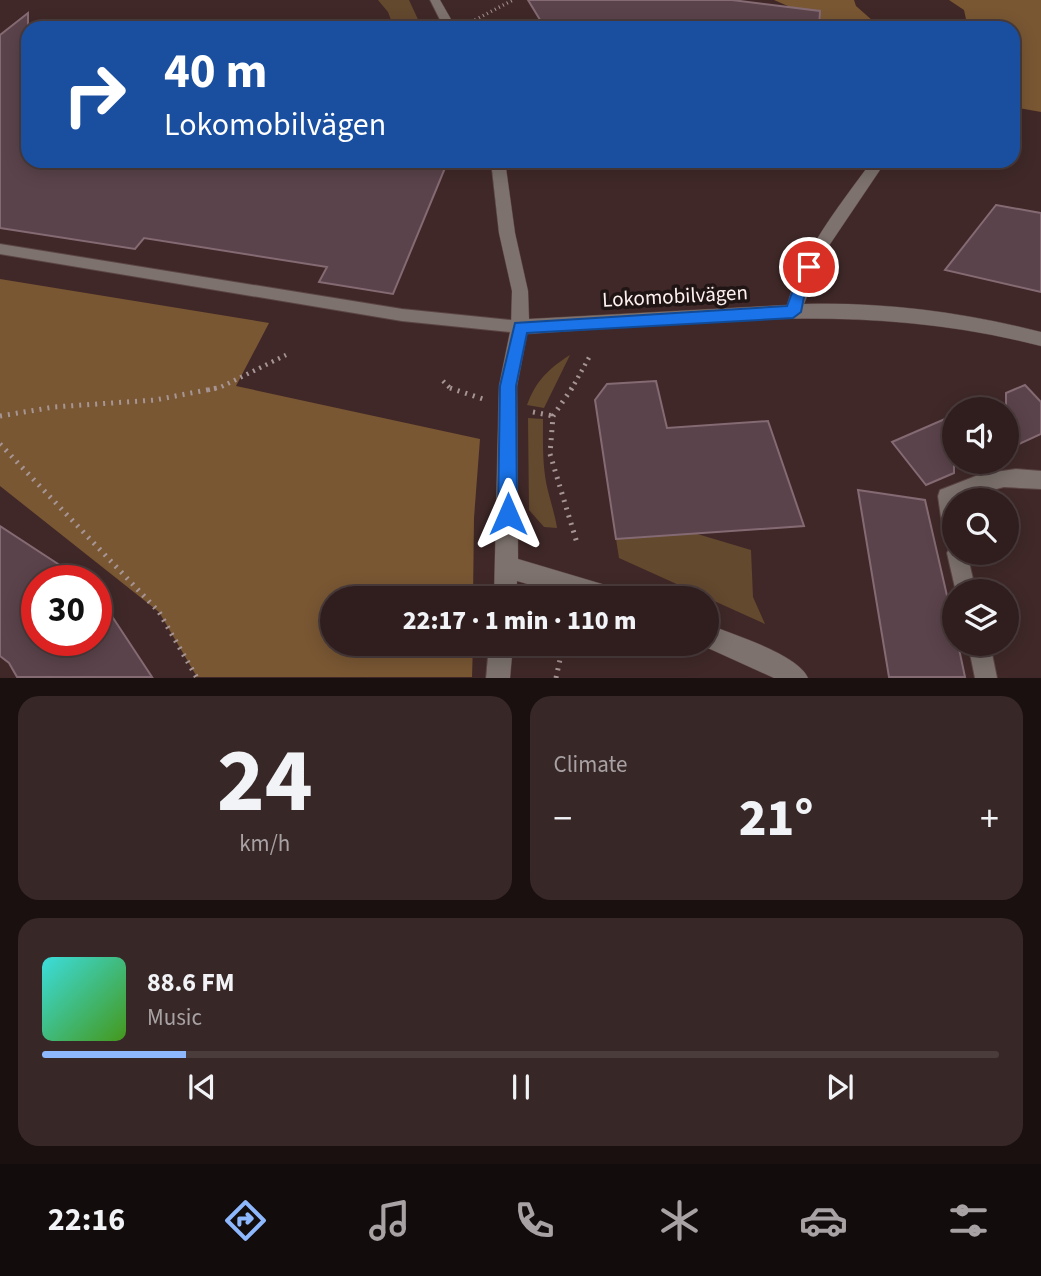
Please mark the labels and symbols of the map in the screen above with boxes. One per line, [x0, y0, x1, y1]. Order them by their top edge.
pin [779, 237, 839, 297]
street label: Lokomobilvägen [601, 277, 749, 315]
position arrow [471, 477, 545, 551]
speed limit sign: 30 [21, 565, 112, 656]

